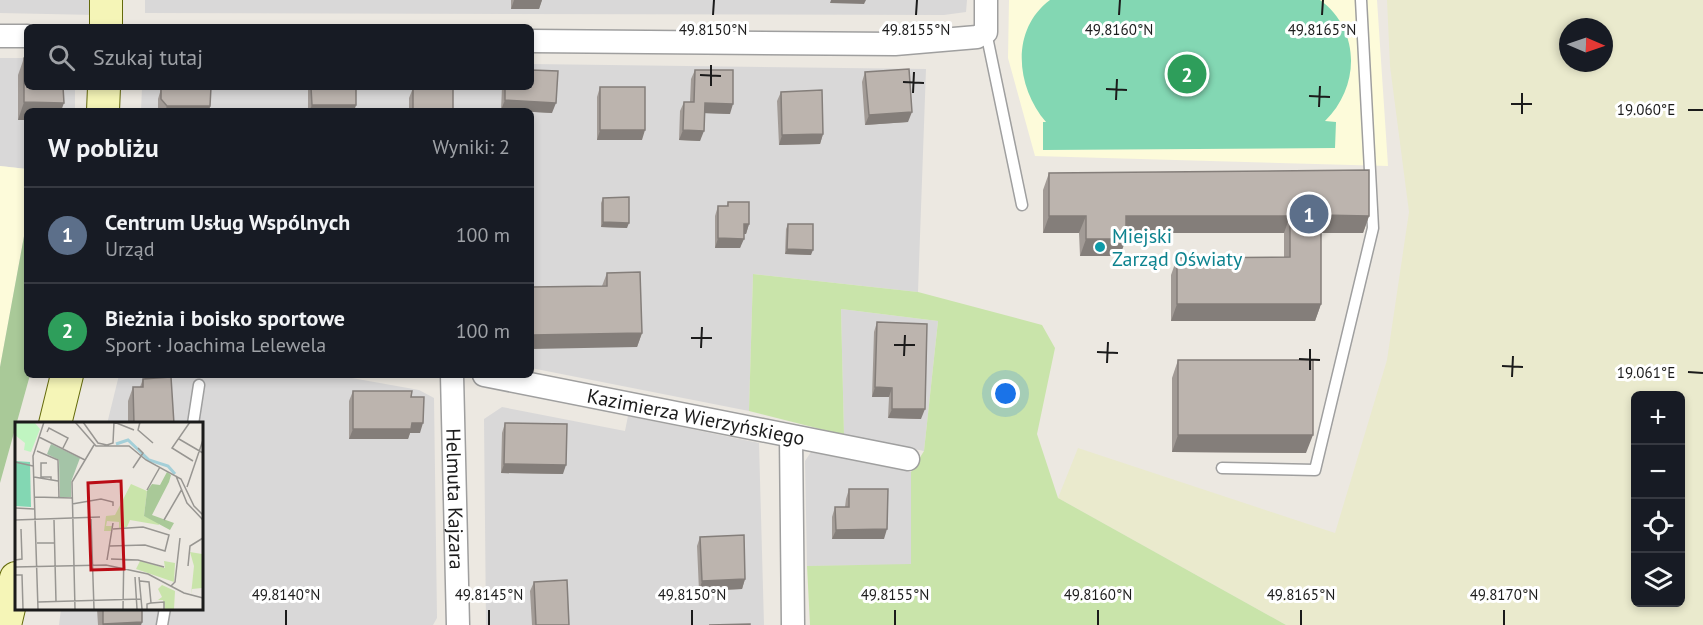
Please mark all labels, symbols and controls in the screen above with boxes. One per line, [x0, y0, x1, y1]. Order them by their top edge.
north arrow [1559, 18, 1613, 72]
text: 49.8150°N [679, 20, 747, 39]
text: 49.8155°N [882, 20, 950, 39]
text: 49.8160°N [1085, 20, 1153, 39]
text: 49.8165°N [1288, 20, 1356, 39]
search box [24, 24, 534, 90]
icon: search [45, 41, 78, 74]
text: Szukaj tutaj [93, 43, 203, 71]
pin: 2 [1168, 52, 1206, 97]
text: 19.060°E [1617, 100, 1675, 119]
text: W pobliżu [48, 131, 159, 164]
text: Wyniki: 2 [433, 134, 510, 160]
pin: 1 [1290, 192, 1328, 236]
text: Centrum Usług Wspólnych [105, 208, 350, 236]
text: 1 [62, 222, 73, 248]
text: 100 m [456, 222, 510, 248]
place label: Miejski Zarząd Oświaty [1112, 223, 1243, 272]
text: Urząd [105, 236, 154, 262]
marker: Miejski Zarząd Oświaty [1093, 240, 1107, 254]
text: Bieżnia i boisko sportowe [105, 304, 345, 332]
text: 2 [62, 318, 73, 344]
text: 100 m [456, 318, 510, 344]
text: Sport · Joachima Lelewela [105, 332, 326, 358]
text: 19.061°E [1617, 363, 1675, 382]
your location [991, 379, 1020, 408]
street label: Kazimierza Wierzyńskiego [585, 383, 807, 451]
map controls [1631, 391, 1685, 607]
button: + [1631, 391, 1685, 445]
inset map [15, 422, 202, 610]
street label: Helmuta Kajzara [440, 428, 470, 570]
button: − [1631, 445, 1685, 499]
button: locate [1631, 499, 1685, 553]
button: layers [1631, 553, 1685, 607]
text: 49.8140°N [252, 585, 320, 604]
text: 49.8145°N [455, 585, 523, 604]
text: 49.8150°N [658, 585, 726, 604]
text: 49.8155°N [861, 585, 929, 604]
text: 49.8160°N [1064, 585, 1132, 604]
text: 49.8165°N [1267, 585, 1335, 604]
text: 49.8170°N [1470, 585, 1538, 604]

